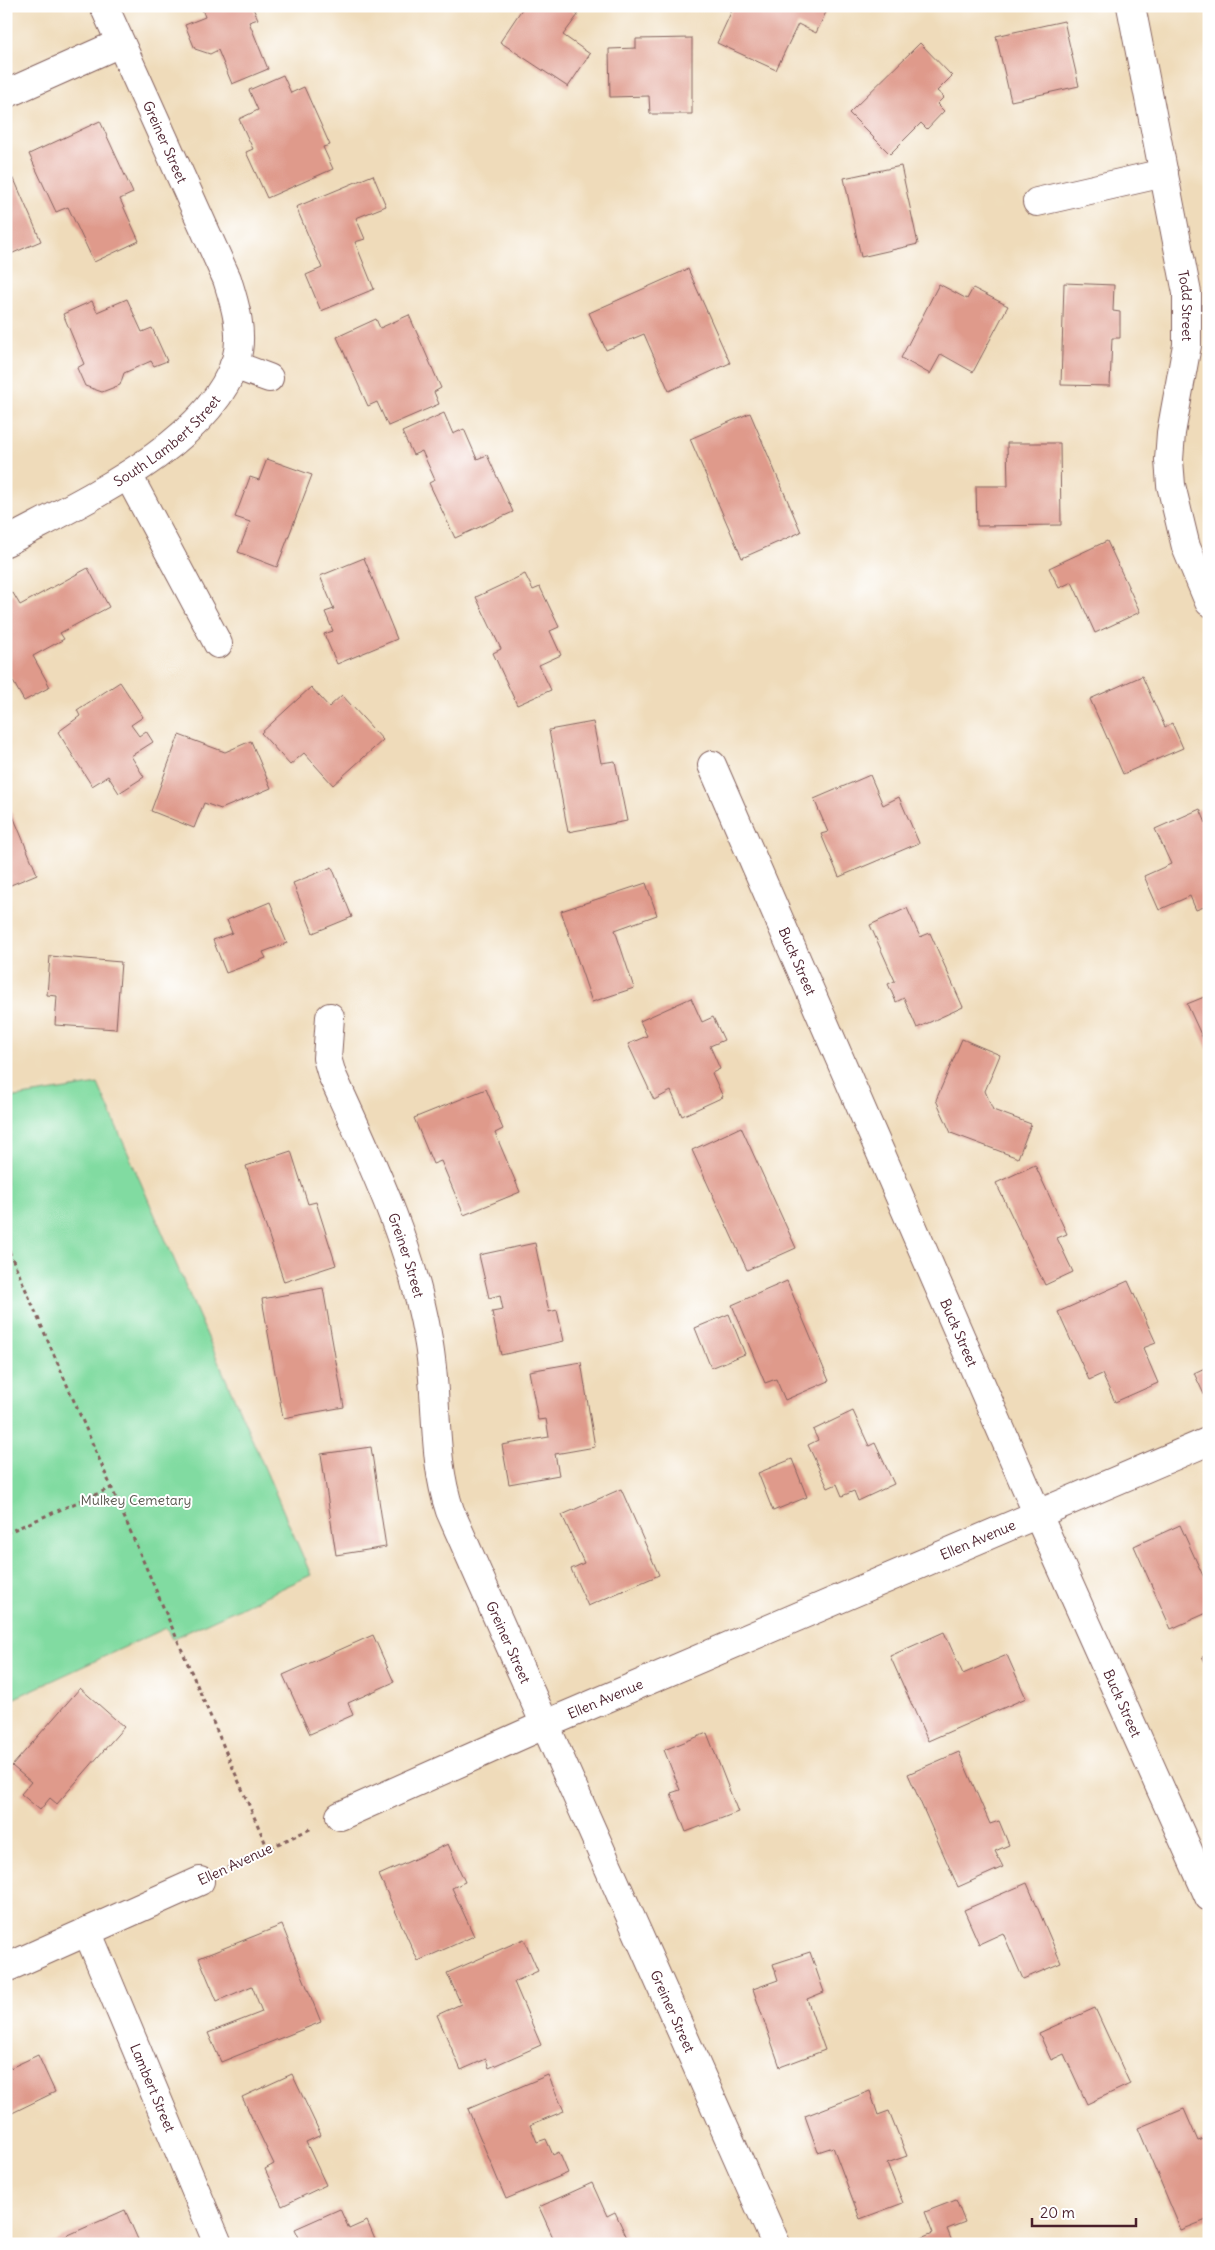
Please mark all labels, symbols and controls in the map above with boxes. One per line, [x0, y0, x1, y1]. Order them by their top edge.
street label: Greiner Street [139, 98, 191, 186]
street label: Todd Street [1174, 269, 1196, 342]
street label: South Lambert Street [110, 392, 224, 491]
street label: Buck Street [775, 925, 820, 998]
street label: Greiner Street [384, 1210, 428, 1300]
street label: Buck Street [936, 1296, 982, 1370]
park label: Mulkey Cemetary [80, 1491, 192, 1509]
street label: Ellen Avenue [937, 1516, 1018, 1564]
street label: Greiner Street [482, 1598, 535, 1686]
street label: Buck Street [1099, 1667, 1145, 1740]
street label: Ellen Avenue [565, 1675, 646, 1723]
street label: Ellen Avenue [195, 1839, 275, 1889]
street label: Greiner Street [646, 1967, 699, 2056]
street label: Lambert Street [126, 2041, 179, 2135]
scale bar [1032, 2195, 1136, 2227]
text: 20 m [1040, 2203, 1075, 2222]

